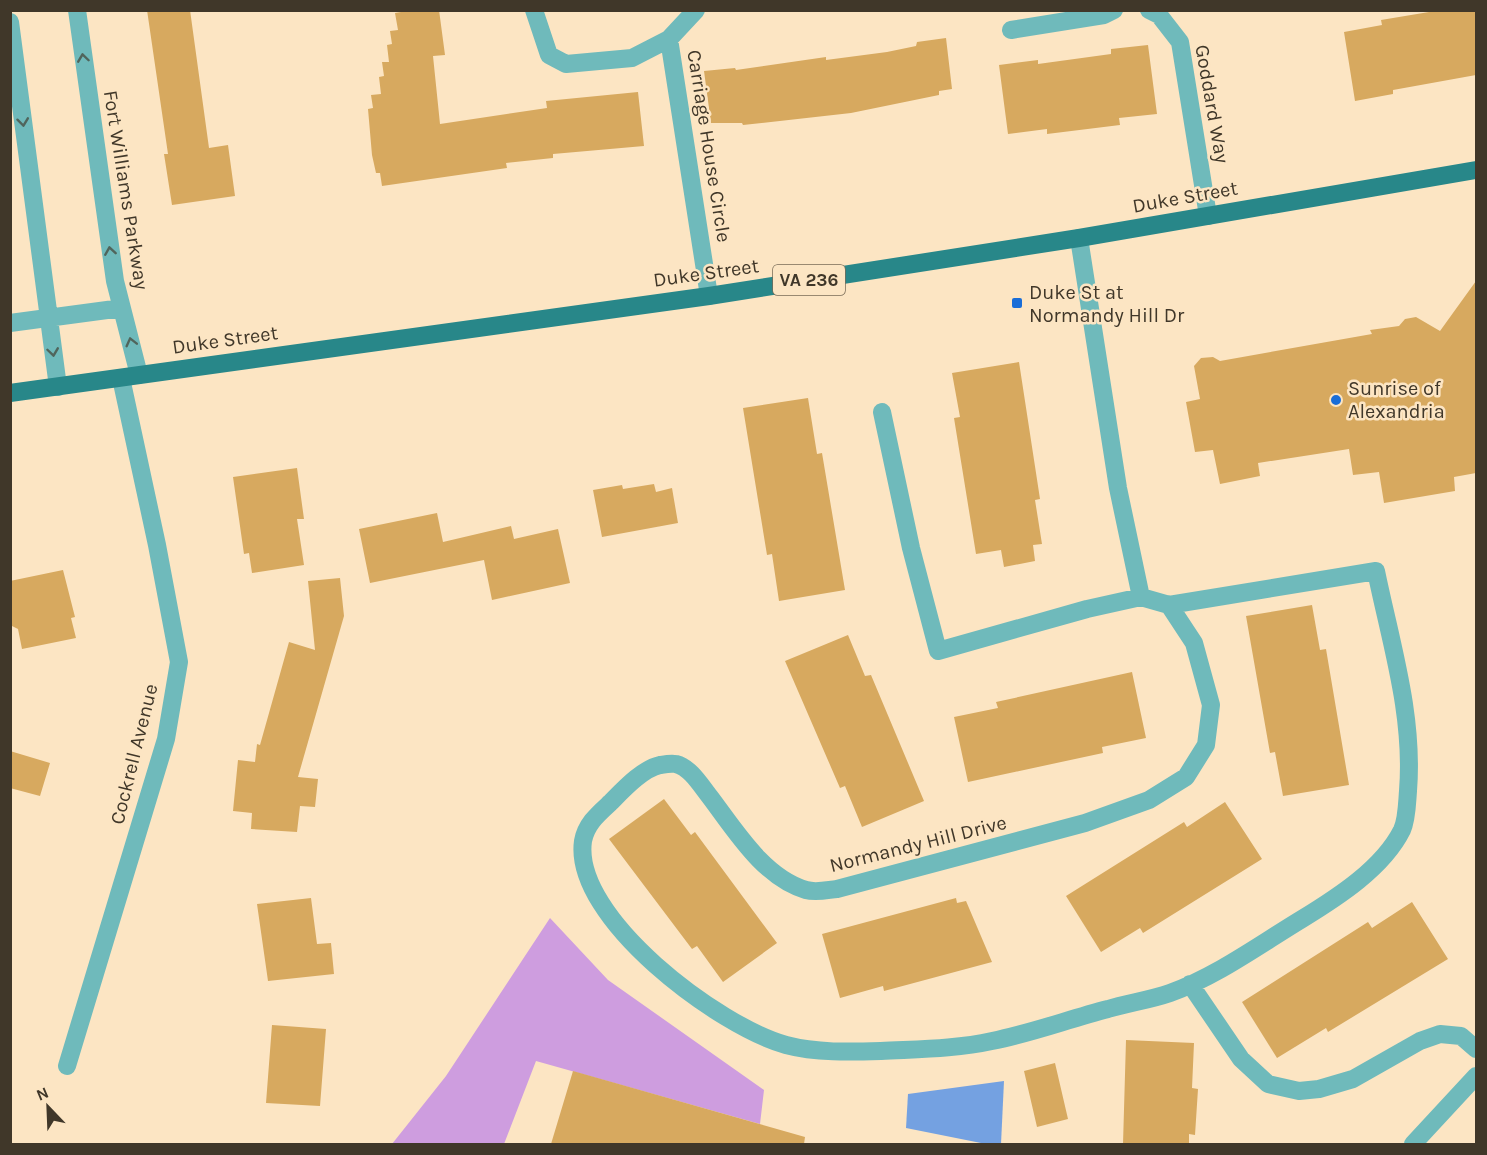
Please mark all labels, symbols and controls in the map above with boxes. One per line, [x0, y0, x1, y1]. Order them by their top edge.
street label: Goddard Way [1190, 43, 1234, 165]
street label: Carriage House Circle [682, 48, 736, 244]
one-way arrow [78, 53, 90, 62]
street label: Fort Williams Parkway [99, 89, 153, 291]
one-way arrow [16, 118, 29, 127]
street label: Duke Street [1131, 176, 1240, 218]
one-way arrow [105, 246, 117, 256]
street label: Duke Street [652, 254, 761, 292]
road number: VA 236 [773, 265, 845, 295]
place label: Duke St at Normandy Hill Dr [1029, 281, 1185, 327]
marker: Duke St at Normandy Hill Dr [1010, 296, 1024, 310]
street label: Duke Street [171, 321, 280, 359]
one-way arrow [125, 337, 138, 347]
one-way arrow [46, 347, 59, 357]
place label: Sunrise of Alexandria [1348, 377, 1445, 423]
marker: Sunrise of Alexandria [1329, 393, 1343, 407]
street label: Cockrell Avenue [105, 681, 163, 827]
street label: Normandy Hill Drive [827, 811, 1009, 877]
north arrow [18, 1077, 78, 1137]
text: N [33, 1083, 51, 1105]

